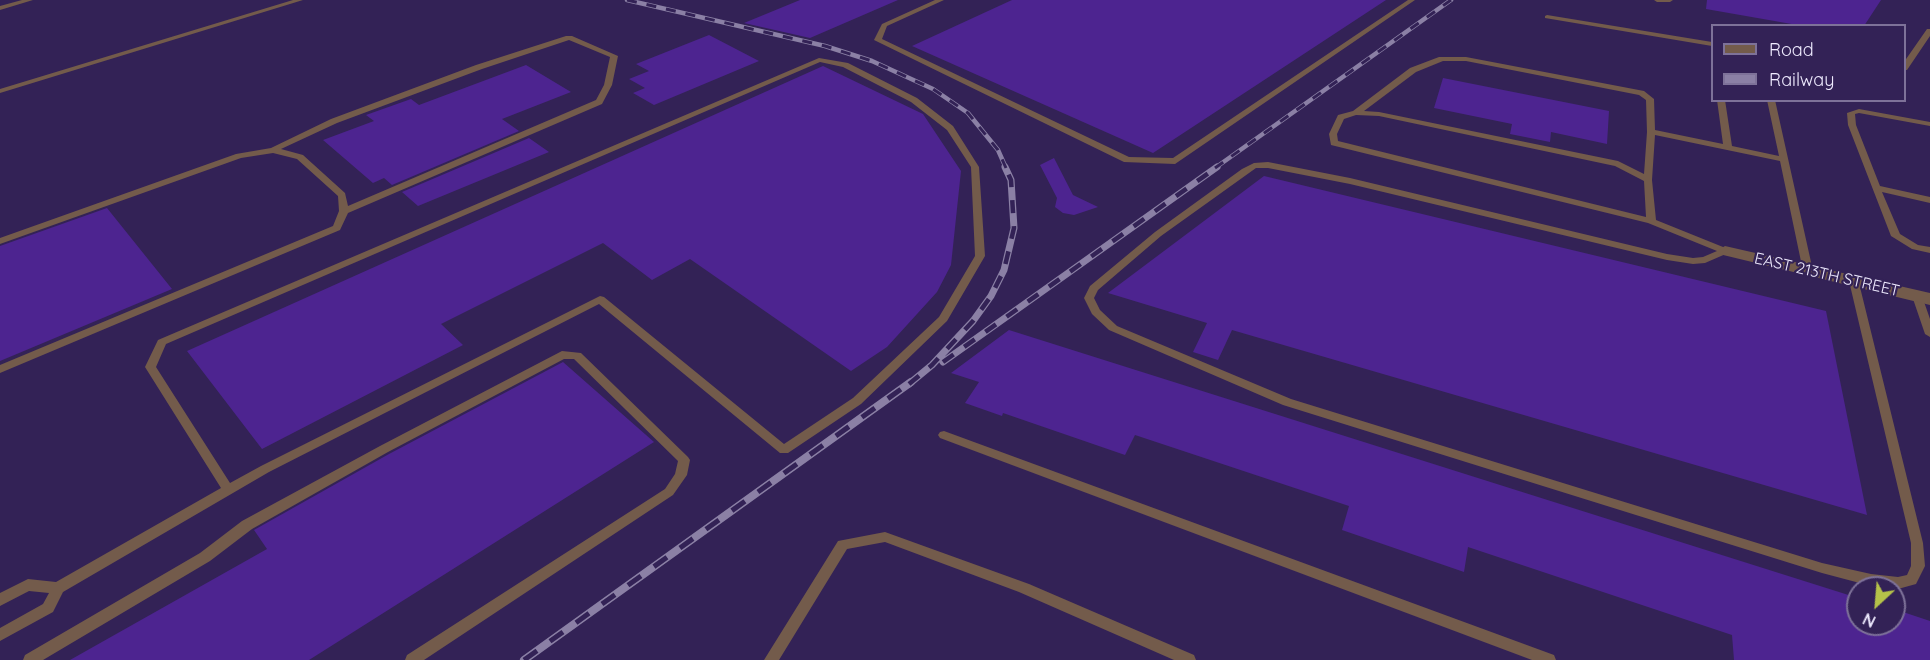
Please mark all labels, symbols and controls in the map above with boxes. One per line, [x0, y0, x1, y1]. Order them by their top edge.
legend [1711, 24, 1906, 102]
text: Road [1769, 38, 1814, 61]
text: Railway [1769, 68, 1835, 91]
street label: EAST 213TH STREET [1753, 249, 1901, 301]
north arrow [1846, 576, 1906, 636]
text: N [1859, 609, 1879, 632]

